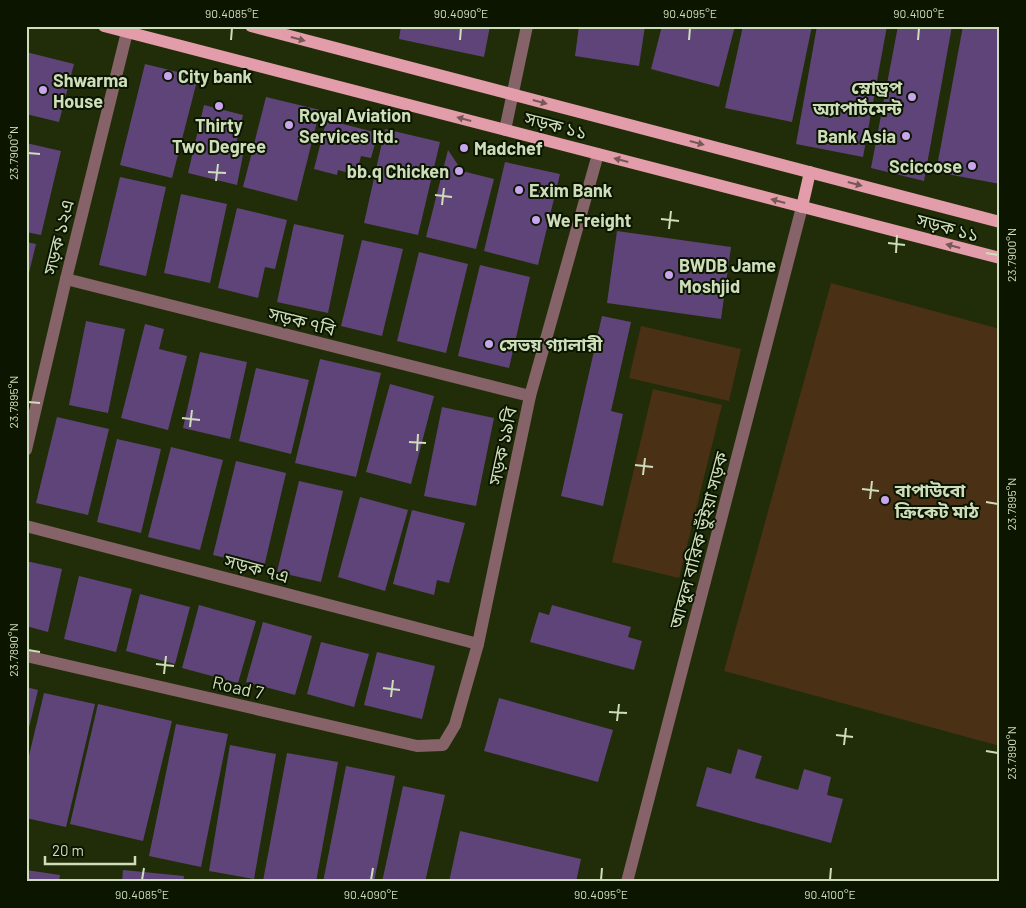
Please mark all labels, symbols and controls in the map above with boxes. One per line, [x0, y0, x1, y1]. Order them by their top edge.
text: 90.4085°E [205, 6, 259, 20]
text: 90.4090°E [434, 6, 488, 20]
text: 90.4095°E [663, 6, 717, 20]
text: 90.4100°E [893, 6, 945, 20]
one-way arrow [291, 35, 306, 43]
place label: City bank [178, 65, 253, 87]
place label: Shwarma House [53, 69, 128, 112]
marker: City bank [162, 70, 174, 82]
place label: স্নোড্রপ অ্যাপার্টমেন্ট [812, 76, 903, 119]
marker: Shwarma House [37, 84, 49, 96]
marker: স্নোড্রপ অ্যাপার্টমেন্ট [906, 91, 918, 103]
one-way arrow [533, 98, 548, 106]
marker: Thirty Two Degree [213, 100, 225, 112]
place label: Royal Aviation Services ltd. [299, 104, 411, 147]
street label: সড়ক ১১ [522, 106, 589, 143]
place label: Thirty Two Degree [172, 114, 266, 157]
one-way arrow [456, 115, 471, 123]
marker: Royal Aviation Services ltd. [283, 119, 295, 131]
place label: Bank Asia [817, 125, 896, 147]
text: 23.7900°N [6, 126, 20, 180]
marker: Bank Asia [900, 130, 912, 142]
place label: Madchef [474, 137, 543, 159]
one-way arrow [690, 139, 705, 147]
marker: Madchef [458, 142, 470, 154]
place label: Sciccose [889, 155, 962, 177]
one-way arrow [614, 156, 629, 164]
place label: bb.q Chicken [347, 160, 449, 182]
marker: Sciccose [966, 160, 978, 172]
marker: bb.q Chicken [453, 165, 465, 177]
place label: Exim Bank [529, 179, 613, 201]
one-way arrow [847, 180, 862, 188]
marker: Exim Bank [513, 184, 525, 196]
street label: সড়ক ১২এ [38, 197, 78, 278]
one-way arrow [771, 197, 786, 205]
street label: সড়ক ১১ [914, 208, 982, 246]
place label: We Freight [546, 209, 632, 231]
marker: We Freight [530, 214, 542, 226]
text: 23.7900°N [1004, 228, 1018, 282]
one-way arrow [945, 242, 960, 250]
place label: BWDB Jame Moshjid [679, 254, 776, 297]
marker: BWDB Jame Moshjid [663, 269, 675, 281]
street label: সড়ক ৭বি [265, 302, 338, 340]
place label: সেভয় গ্যালারী [499, 333, 603, 355]
marker: সেভয় গ্যালারী [483, 338, 495, 350]
text: 23.7895°N [6, 376, 20, 428]
street label: সড়ক ১৯বি [483, 405, 521, 488]
street label: আব্দুল বারিক ভুঁইয়া সড়ক [664, 449, 733, 632]
text: 23.7895°N [1004, 478, 1018, 530]
place label: বাপাউবো ক্রিকেট মাঠ [894, 479, 979, 522]
marker: বাপাউবো ক্রিকেট মাঠ [879, 494, 891, 506]
street label: সড়ক ৭এ [221, 549, 292, 587]
text: 23.7890°N [6, 623, 20, 677]
street label: Road 7 [210, 670, 266, 704]
text: 23.7890°N [1004, 726, 1018, 780]
scale bar [45, 833, 135, 865]
text: 20 m [52, 841, 84, 859]
text: 90.4085°E [115, 887, 169, 901]
text: 90.4090°E [344, 887, 398, 901]
text: 90.4095°E [574, 887, 628, 901]
text: 90.4100°E [804, 887, 856, 901]

